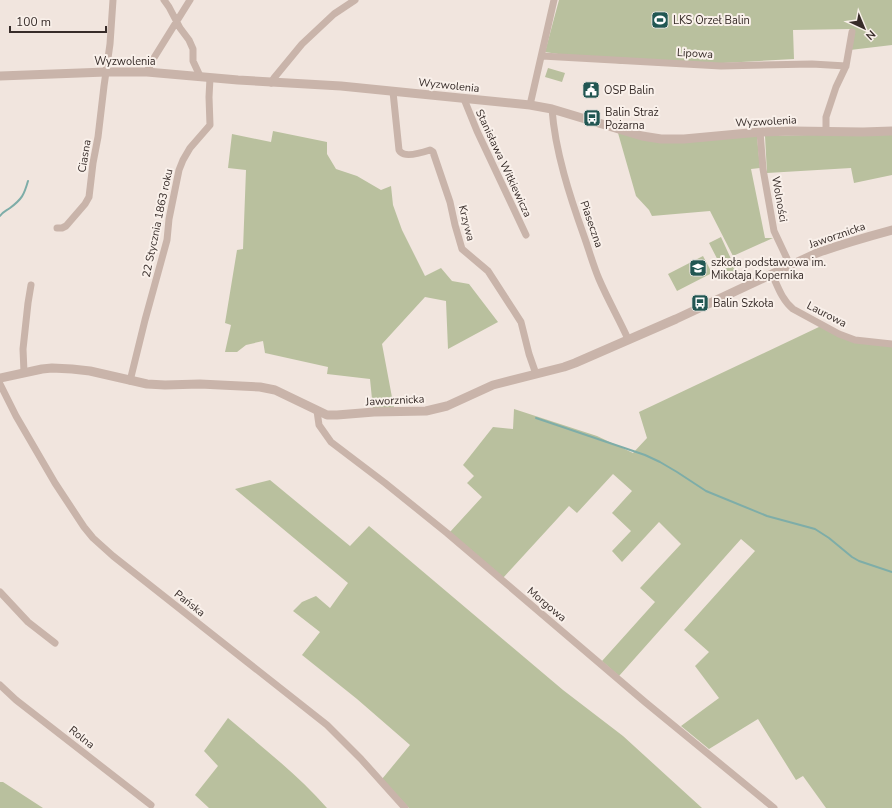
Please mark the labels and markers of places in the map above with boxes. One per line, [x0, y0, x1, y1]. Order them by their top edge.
sports icon: LKS Orzeł Balin [650, 10, 670, 30]
place label: LKS Orzeł Balin [673, 13, 750, 28]
public building icon: OSP Balin [581, 80, 601, 100]
place label: OSP Balin [604, 83, 654, 98]
place label: Balin Straż Pożarna [605, 105, 659, 133]
bus stop icon: Balin Straż Pożarna [582, 108, 602, 128]
place label: szkoła podstawowa im. Mikołaja Kopernika [711, 255, 826, 283]
school or university icon: szkoła podstawowa im. Mikołaja Kopernika [688, 258, 708, 278]
bus stop icon: Balin Szkoła [690, 293, 710, 313]
place label: Balin Szkoła [713, 296, 774, 311]

